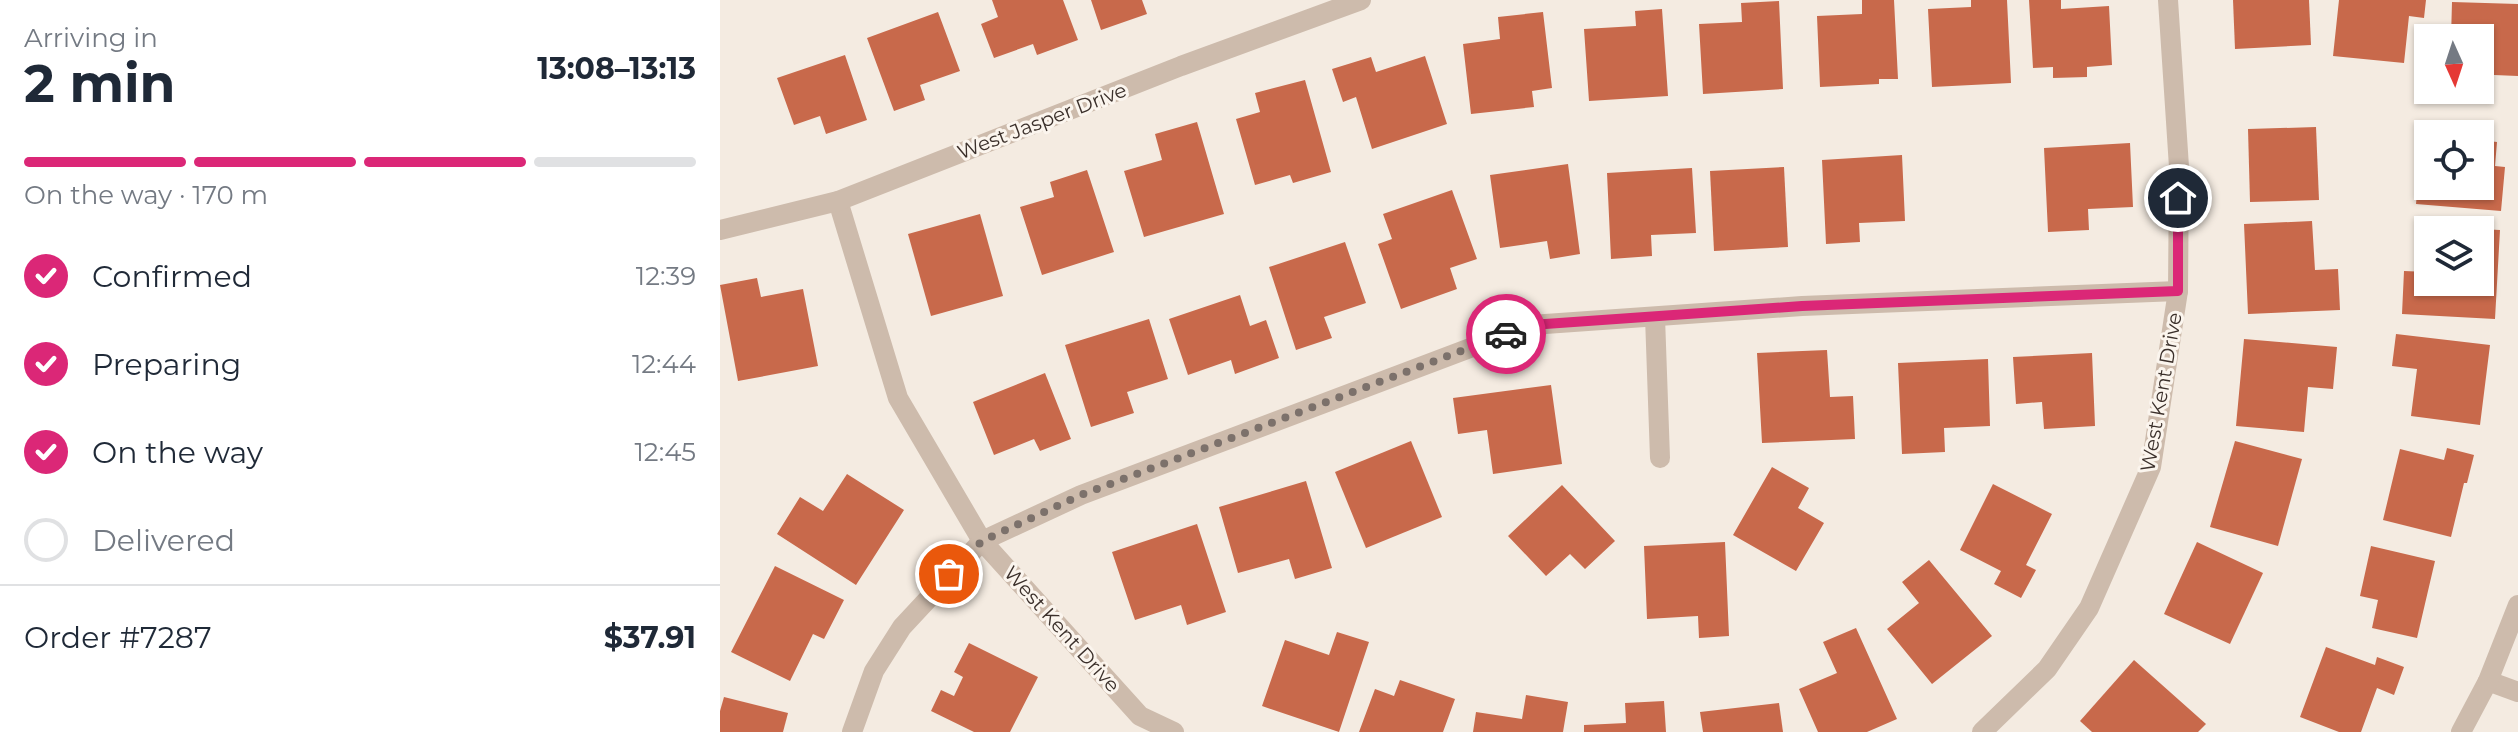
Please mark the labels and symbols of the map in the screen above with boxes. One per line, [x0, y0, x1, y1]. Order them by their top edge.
north arrow [2414, 24, 2494, 104]
street label: West Jasper Drive [954, 78, 1130, 164]
pin [2144, 164, 2212, 232]
courier [1466, 294, 1546, 374]
street label: West Kent Drive [2135, 310, 2187, 474]
pin [915, 540, 983, 608]
street label: West Kent Drive [999, 561, 1125, 697]

